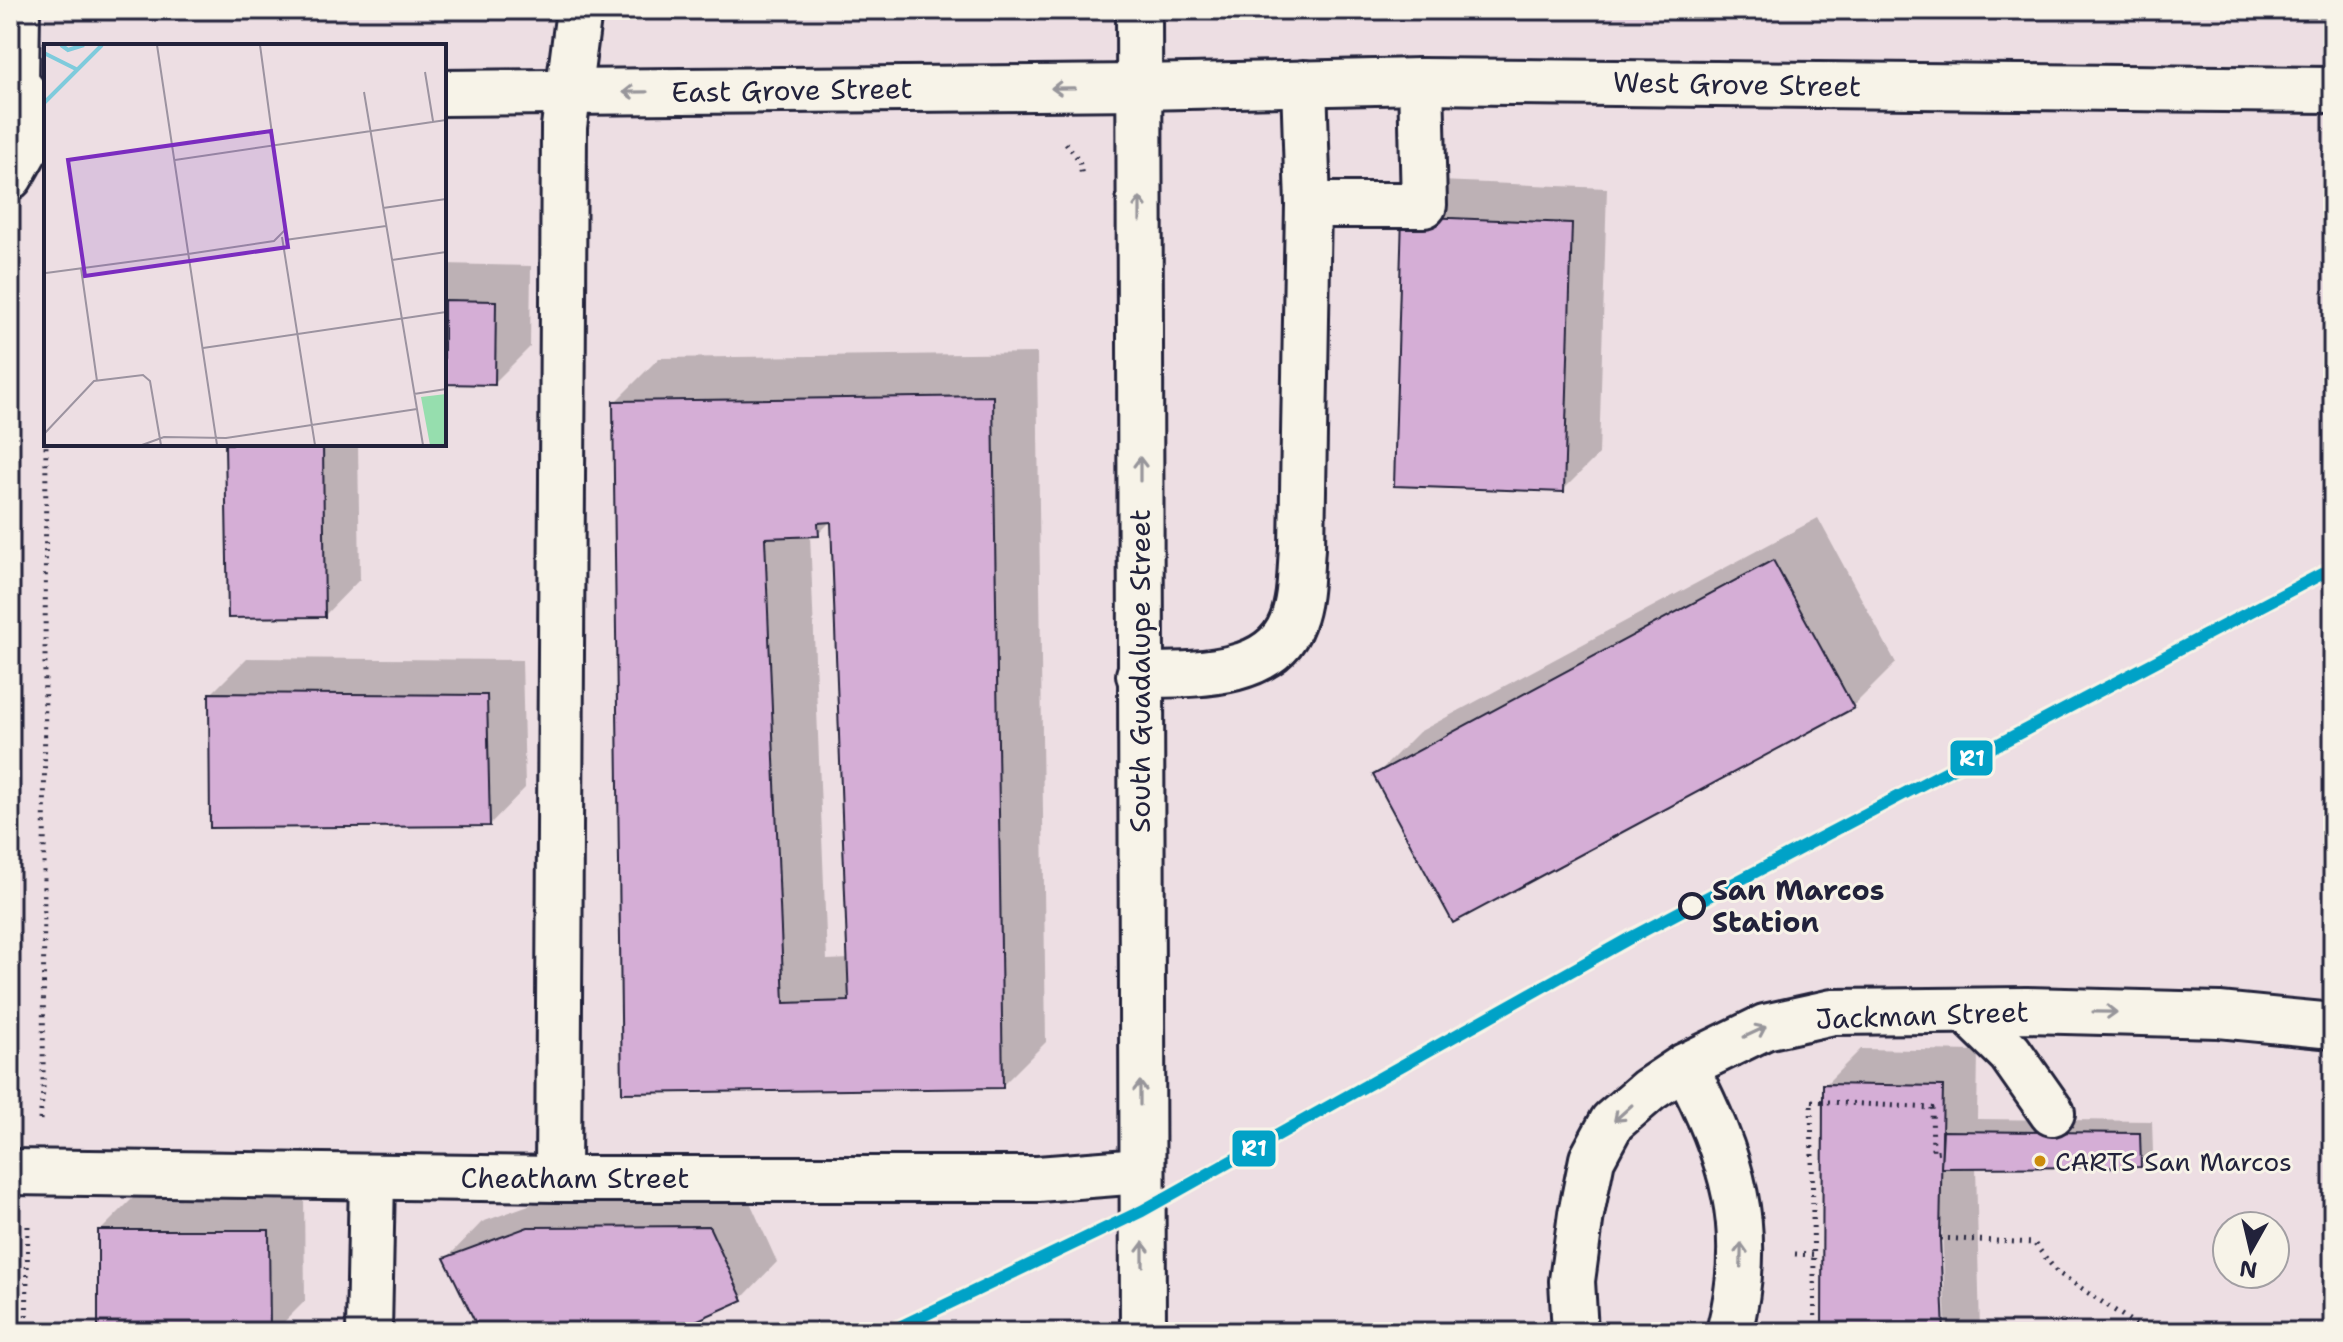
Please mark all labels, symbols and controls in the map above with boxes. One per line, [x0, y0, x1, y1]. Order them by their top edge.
inset map [44, 44, 446, 446]
street label: West Grove Street [1613, 63, 1861, 105]
street label: East Grove Street [671, 69, 913, 111]
one-way arrow [1050, 80, 1077, 95]
one-way arrow [622, 84, 649, 100]
one-way arrow [1132, 196, 1148, 223]
one-way arrow [1132, 456, 1148, 483]
street label: South Guadalupe Street [1121, 509, 1159, 833]
line badge: R1 [1949, 739, 1994, 777]
text: R1 [1959, 744, 1985, 773]
place label: San Marcos Station [1712, 871, 1885, 941]
marker: San Marcos Station [1679, 893, 1705, 919]
street label: Jackman Street [1815, 992, 2029, 1038]
one-way arrow [2091, 1004, 2118, 1020]
one-way arrow [1743, 1024, 1767, 1039]
one-way arrow [1133, 1080, 1148, 1107]
one-way arrow [1613, 1103, 1633, 1121]
line badge: R1 [1231, 1129, 1277, 1168]
text: R1 [1241, 1134, 1267, 1163]
place label: CARTS San Marcos [2055, 1144, 2292, 1179]
marker: CARTS San Marcos [2032, 1153, 2048, 1169]
street label: Cheatham Street [461, 1159, 689, 1197]
north arrow [2211, 1210, 2291, 1290]
one-way arrow [1135, 1241, 1151, 1268]
one-way arrow [1733, 1242, 1748, 1269]
text: N [2238, 1254, 2259, 1285]

